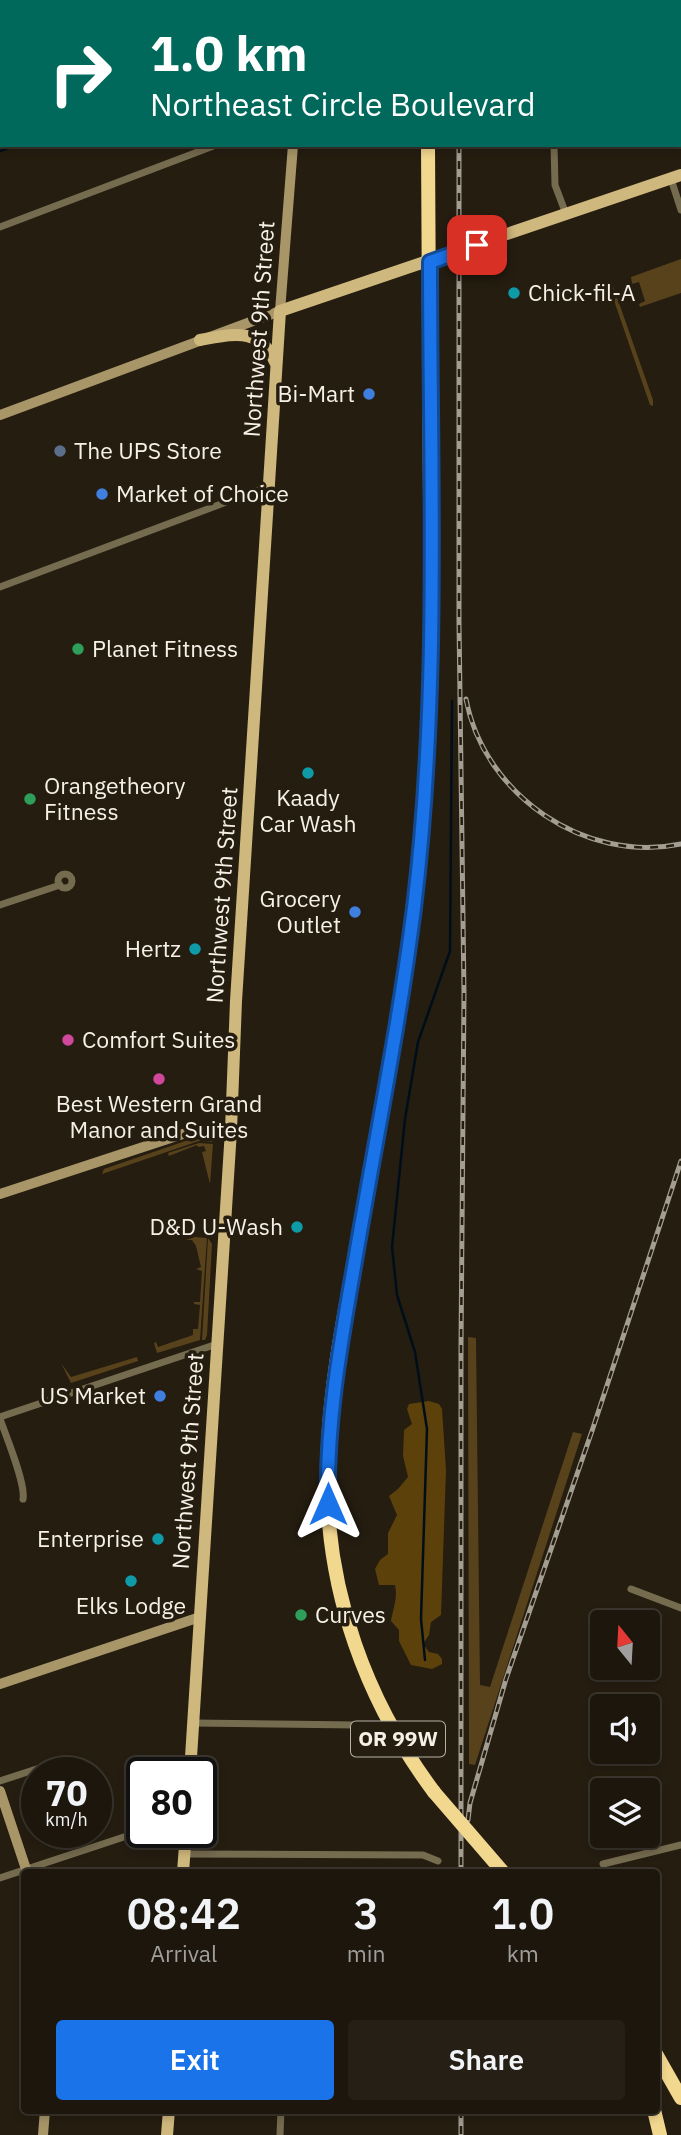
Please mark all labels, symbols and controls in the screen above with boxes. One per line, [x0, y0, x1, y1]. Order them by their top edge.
text: 1.0 km [150, 21, 308, 84]
icon: right [35, 28, 126, 119]
text: Northeast Circle Boulevard [150, 83, 536, 125]
pin [447, 215, 507, 275]
street label: Northwest 9th Street [235, 220, 281, 438]
icon: arrive [458, 226, 496, 264]
place label: Chick-fil-A [528, 277, 636, 307]
marker: Chick-fil-A [506, 285, 522, 301]
place label: Bi-Mart [277, 378, 355, 408]
marker: Bi-Mart [361, 386, 377, 402]
place label: The UPS Store [74, 435, 222, 465]
marker: The UPS Store [52, 443, 68, 459]
place label: Market of Choice [116, 478, 289, 508]
marker: Market of Choice [94, 486, 110, 502]
place label: Planet Fitness [92, 633, 238, 663]
marker: Planet Fitness [70, 641, 86, 657]
marker: Kaady Car Wash [300, 765, 316, 781]
place label: Orangetheory Fitness [44, 770, 186, 826]
place label: Kaady Car Wash [259, 782, 357, 838]
street label: Northwest 9th Street [198, 786, 244, 1004]
marker: Orangetheory Fitness [22, 791, 38, 807]
place label: Grocery Outlet [260, 883, 342, 939]
marker: Grocery Outlet [347, 904, 363, 920]
place label: Hertz [125, 933, 181, 963]
marker: Hertz [187, 941, 203, 957]
place label: Comfort Suites [82, 1024, 236, 1054]
marker: Comfort Suites [60, 1032, 76, 1048]
marker: Best Western Grand Manor and Suites [151, 1071, 167, 1087]
place label: Best Western Grand Manor and Suites [56, 1088, 262, 1144]
place label: D&D U-Wash [149, 1211, 283, 1241]
marker: D&D U-Wash [289, 1219, 305, 1235]
street label: Northwest 9th Street [164, 1352, 210, 1570]
place label: US Market [40, 1380, 146, 1410]
marker: US Market [152, 1388, 168, 1404]
position arrow [291, 1467, 365, 1541]
place label: Enterprise [37, 1523, 144, 1553]
marker: Enterprise [150, 1531, 166, 1547]
marker: Elks Lodge [123, 1573, 139, 1589]
place label: Elks Lodge [76, 1590, 186, 1620]
place label: Curves [315, 1599, 386, 1629]
marker: Curves [293, 1607, 309, 1623]
north arrow [590, 1610, 660, 1680]
map controls [590, 1610, 660, 1848]
button: sound [590, 1694, 660, 1764]
road number: OR 99W [351, 1722, 445, 1756]
speed limit sign: 80 [126, 1757, 217, 1848]
text: 70 [45, 1770, 88, 1816]
button: layers [590, 1778, 660, 1848]
text: km/h [45, 1808, 88, 1831]
text: 08:42 [127, 1886, 241, 1941]
text: 3 [353, 1886, 379, 1941]
text: 1.0 [491, 1886, 554, 1941]
text: Arrival [150, 1938, 217, 1968]
text: min [347, 1938, 386, 1968]
text: km [507, 1938, 539, 1968]
button: Exit [56, 2020, 334, 2100]
button: Share [348, 2020, 625, 2100]

